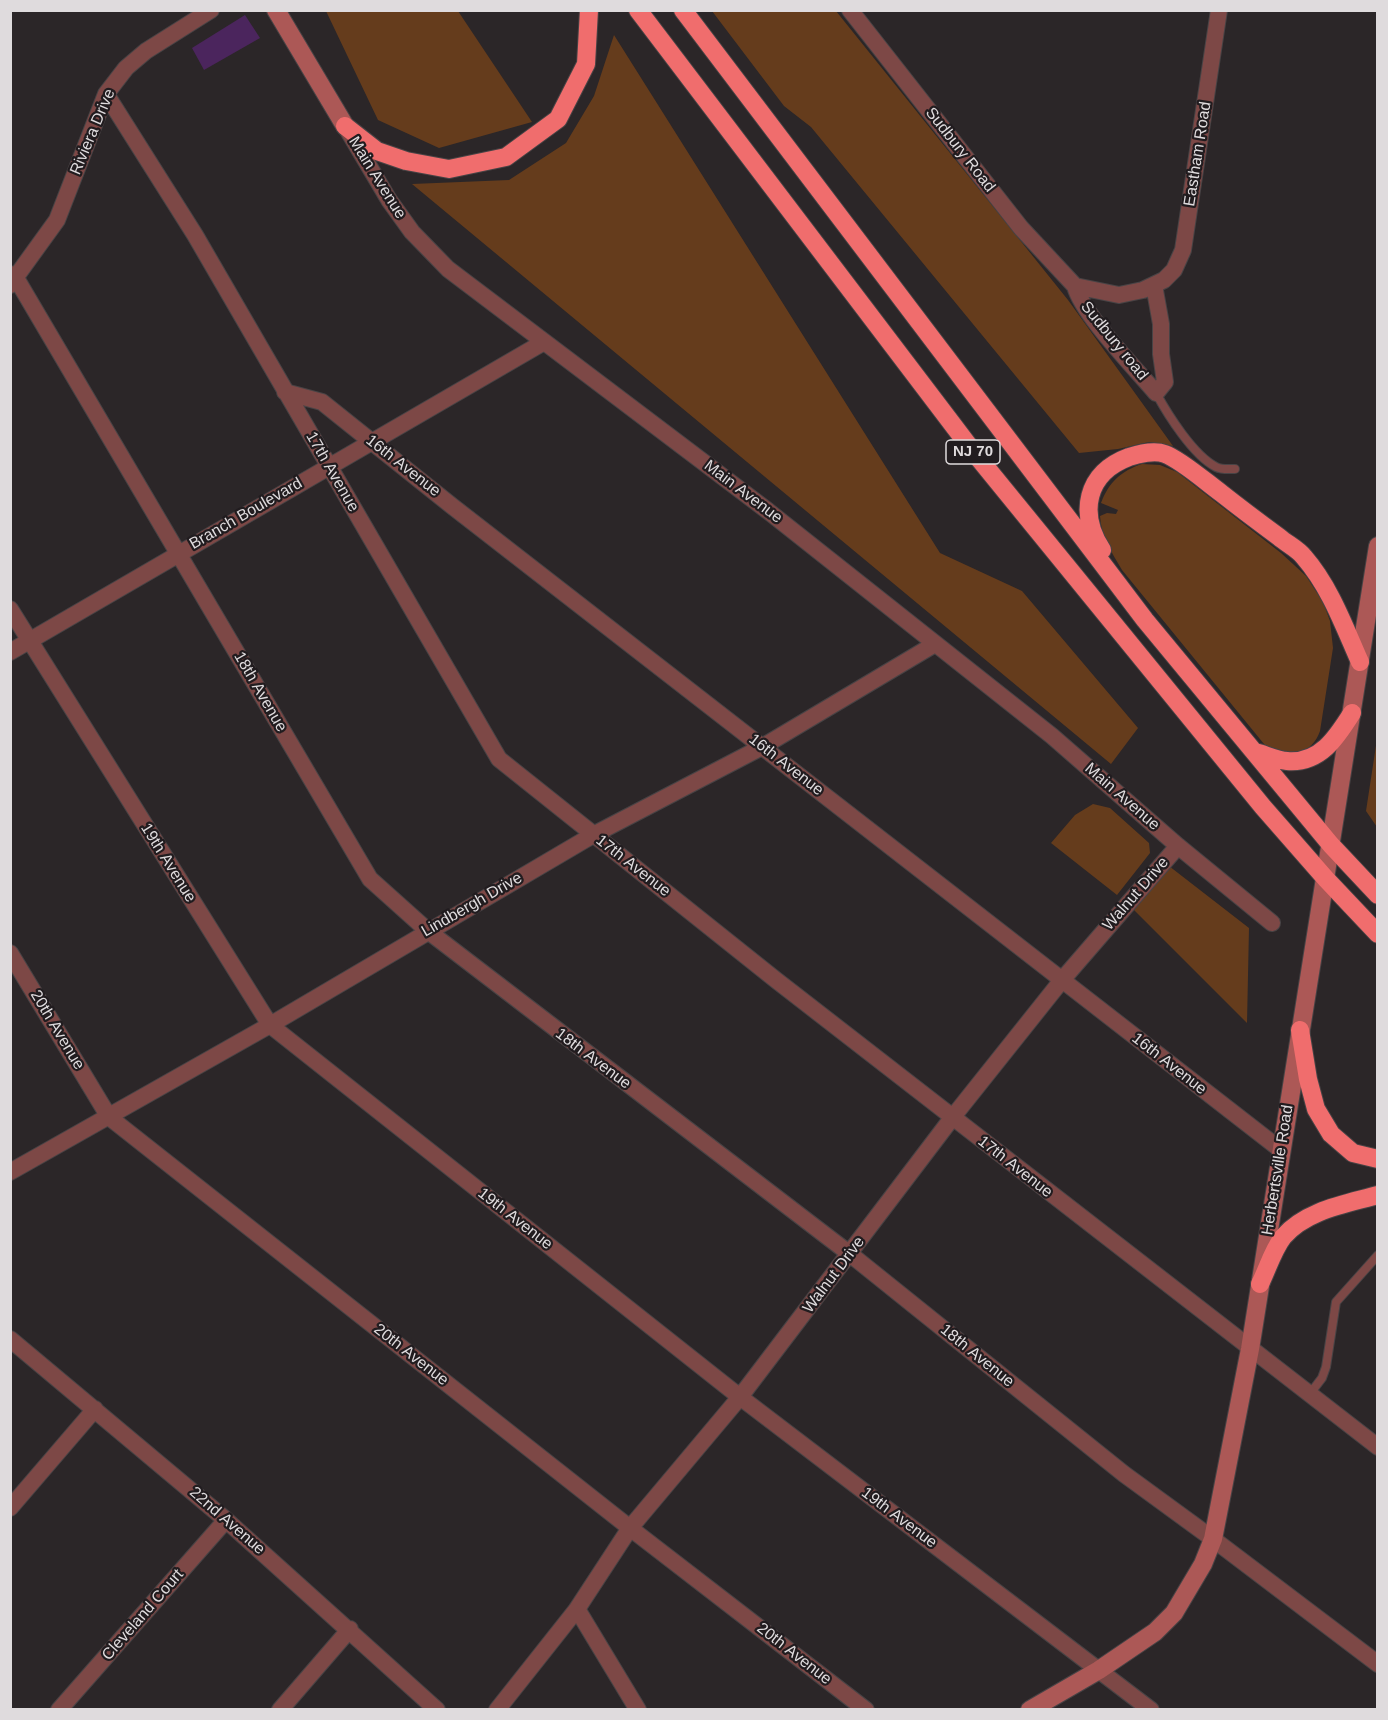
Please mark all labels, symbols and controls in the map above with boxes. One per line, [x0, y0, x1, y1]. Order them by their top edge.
street label: Riviera Drive [66, 86, 120, 178]
street label: Eastham Road [1180, 100, 1216, 208]
street label: Sudbury Road [921, 104, 999, 196]
street label: Main Avenue [344, 133, 410, 223]
street label: Sudbury road [1076, 298, 1152, 384]
street label: 17th Avenue [301, 428, 363, 516]
street label: 16th Avenue [362, 431, 444, 501]
road number: NJ 70 [946, 440, 1000, 464]
street label: Main Avenue [700, 456, 786, 528]
street label: Branch Boulevard [186, 474, 306, 554]
street label: 18th Avenue [229, 648, 291, 736]
street label: 16th Avenue [745, 730, 827, 800]
street label: Main Avenue [1081, 759, 1163, 835]
street label: 19th Avenue [136, 820, 200, 906]
street label: 17th Avenue [592, 831, 674, 901]
street label: Walnut Drive [1099, 853, 1173, 935]
street label: Lindbergh Drive [418, 868, 526, 942]
street label: 20th Avenue [26, 987, 88, 1073]
street label: 18th Avenue [551, 1024, 635, 1094]
street label: 16th Avenue [1128, 1029, 1210, 1099]
street label: Herbertsville Road [1258, 1104, 1298, 1236]
street label: 17th Avenue [974, 1132, 1056, 1202]
street label: 19th Avenue [474, 1184, 556, 1254]
street label: Walnut Drive [799, 1233, 869, 1317]
street label: 20th Avenue [370, 1320, 452, 1390]
street label: 18th Avenue [936, 1320, 1018, 1392]
street label: 22nd Avenue [185, 1483, 269, 1559]
street label: 19th Avenue [857, 1483, 941, 1553]
street label: Cleveland Court [98, 1565, 188, 1665]
street label: 20th Avenue [753, 1619, 835, 1689]

